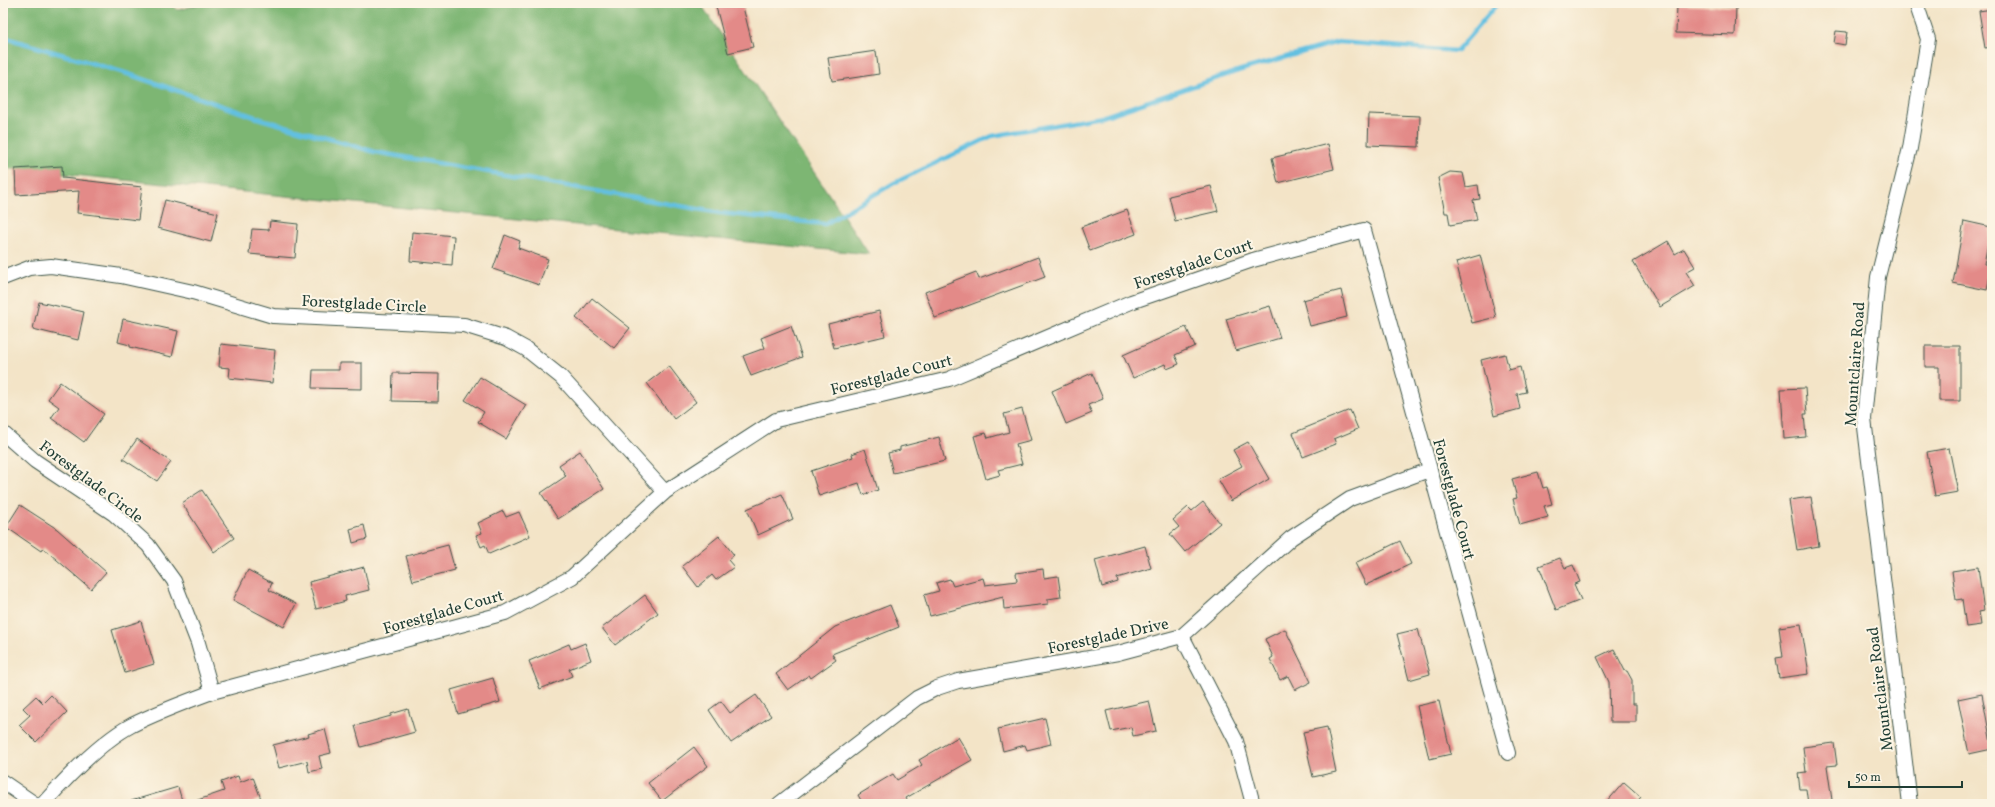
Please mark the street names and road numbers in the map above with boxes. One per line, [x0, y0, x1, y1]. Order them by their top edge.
street label: Forestglade Court [1131, 234, 1256, 296]
street label: Forestglade Circle [301, 291, 427, 319]
street label: Mountclaire Road [1841, 301, 1871, 427]
street label: Forestglade Court [828, 350, 955, 402]
street label: Forestglade Circle [34, 436, 147, 529]
street label: Forestglade Court [1426, 437, 1480, 563]
street label: Forestglade Court [381, 585, 507, 641]
street label: Forestglade Drive [1046, 613, 1171, 661]
street label: Mountclaire Road [1862, 625, 1900, 752]

